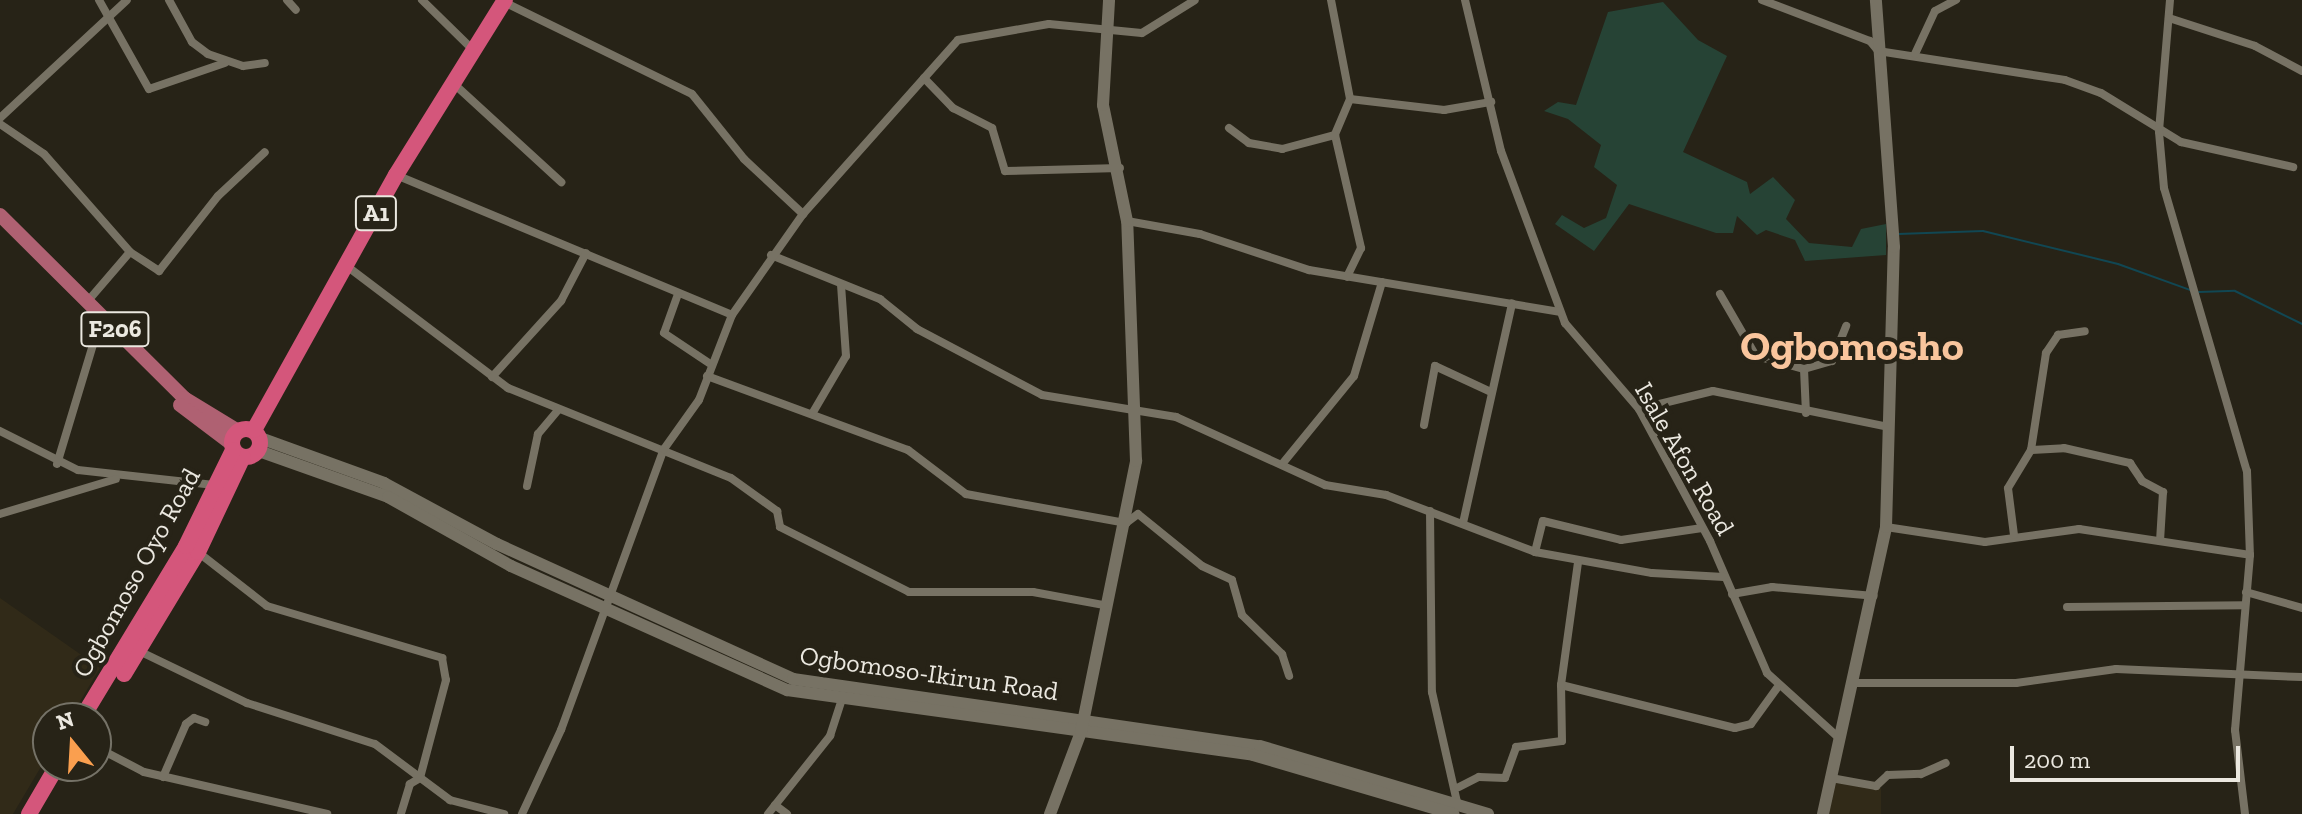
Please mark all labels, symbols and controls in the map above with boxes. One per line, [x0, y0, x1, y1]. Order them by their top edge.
road number: A1 [354, 193, 398, 233]
road number: F206 [79, 309, 151, 349]
district label: Ogbomosho [1740, 321, 1964, 371]
street label: Isale Afon Road [1627, 377, 1741, 541]
street label: Ogbomoso Oyo Road [67, 463, 207, 683]
street label: Ogbomoso-Ikirun Road [798, 640, 1060, 708]
north arrow [32, 702, 112, 782]
text: N [53, 705, 77, 736]
scale bar [2014, 730, 2244, 780]
text: 200 m [2024, 745, 2090, 774]

